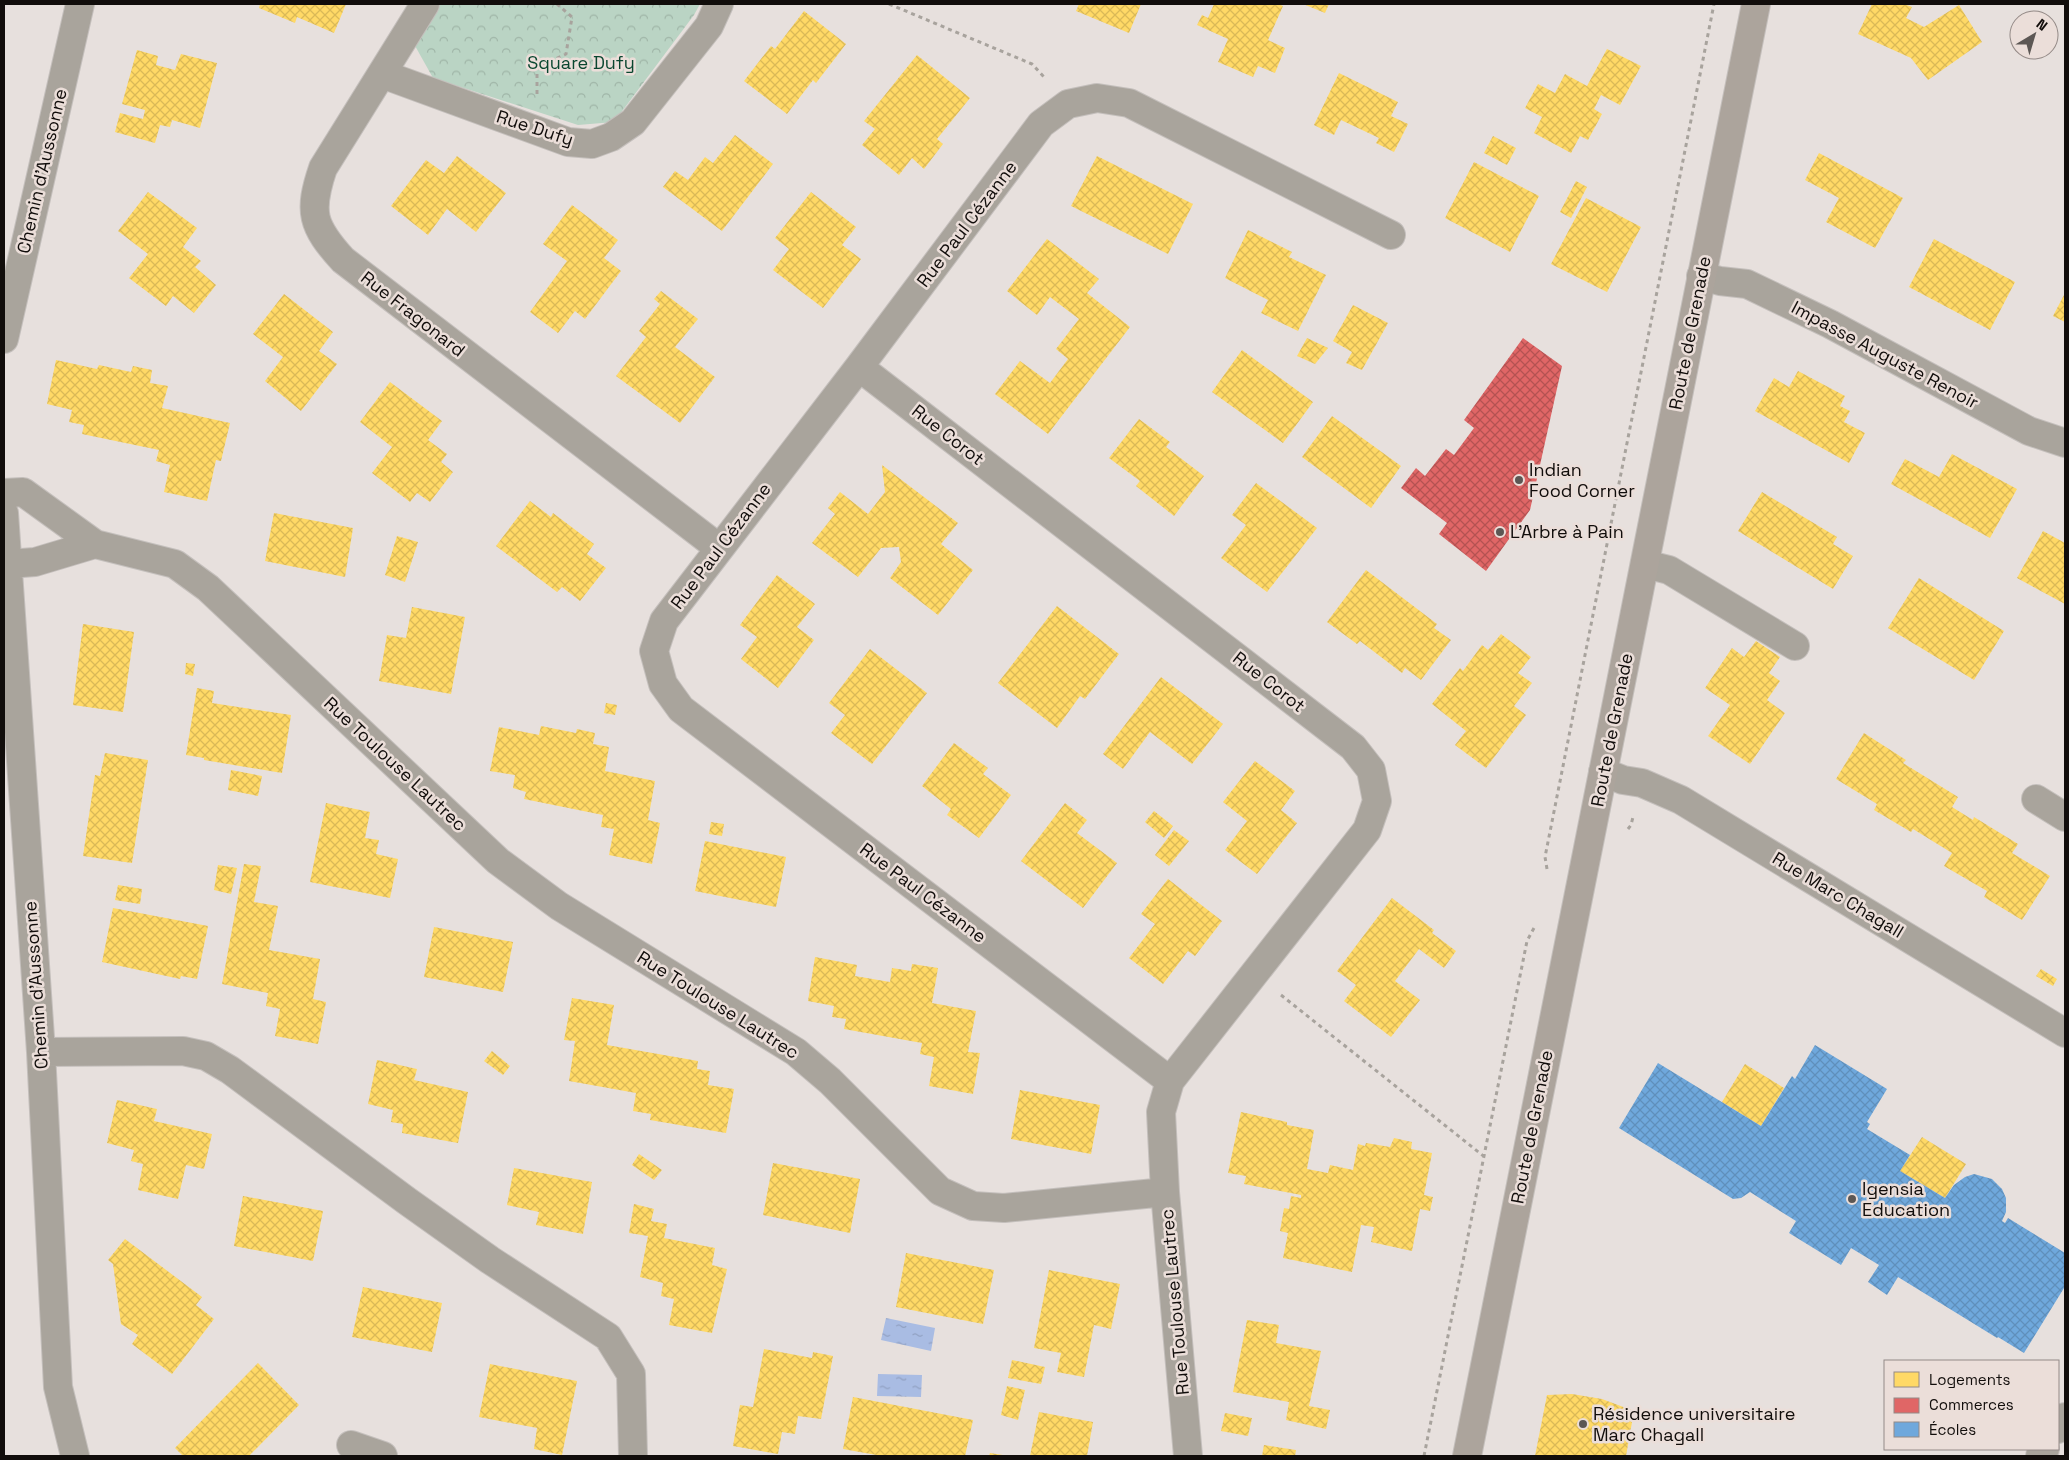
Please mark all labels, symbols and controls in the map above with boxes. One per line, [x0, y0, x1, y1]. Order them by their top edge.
north arrow [2009, 10, 2059, 60]
text: N [2033, 15, 2051, 35]
park label: Square Dufy [527, 51, 635, 74]
street label: Chemin d'Aussonne [11, 86, 72, 256]
street label: Rue Dufy [494, 104, 577, 151]
street label: Rue Paul Cézanne [911, 156, 1022, 292]
street label: Route de Grenade [1663, 254, 1716, 412]
street label: Rue Fragonard [357, 266, 470, 361]
street label: Impasse Auguste Renoir [1788, 295, 1983, 414]
street label: Rue Corot [907, 399, 989, 470]
place label: Indian Food Corner [1529, 458, 1635, 502]
marker: Indian Food Corner [1513, 474, 1525, 486]
street label: Rue Paul Cézanne [665, 478, 776, 614]
place label: L'Arbre à Pain [1510, 520, 1624, 543]
marker: L'Arbre à Pain [1494, 526, 1506, 538]
street label: Rue Corot [1228, 646, 1310, 717]
street label: Route de Grenade [1585, 651, 1638, 809]
street label: Rue Toulouse Lautrec [319, 692, 471, 836]
street label: Rue Paul Cézanne [855, 837, 991, 948]
street label: Rue Marc Chagall [1769, 846, 1908, 943]
street label: Chemin d'Aussonne [18, 900, 53, 1070]
street label: Rue Toulouse Lautrec [633, 945, 803, 1064]
street label: Route de Grenade [1505, 1048, 1558, 1206]
place label: Igensia Education [1862, 1177, 1950, 1221]
marker: Igensia Education [1846, 1193, 1858, 1205]
street label: Rue Toulouse Lautrec [1155, 1208, 1194, 1396]
legend [1884, 1360, 2059, 1450]
text: Logements [1929, 1370, 2011, 1389]
text: Commerces [1929, 1395, 2014, 1414]
place label: Résidence universitaire Marc Chagall [1593, 1402, 1795, 1446]
marker: Résidence universitaire Marc Chagall [1577, 1418, 1589, 1430]
text: Écoles [1929, 1420, 1976, 1439]

